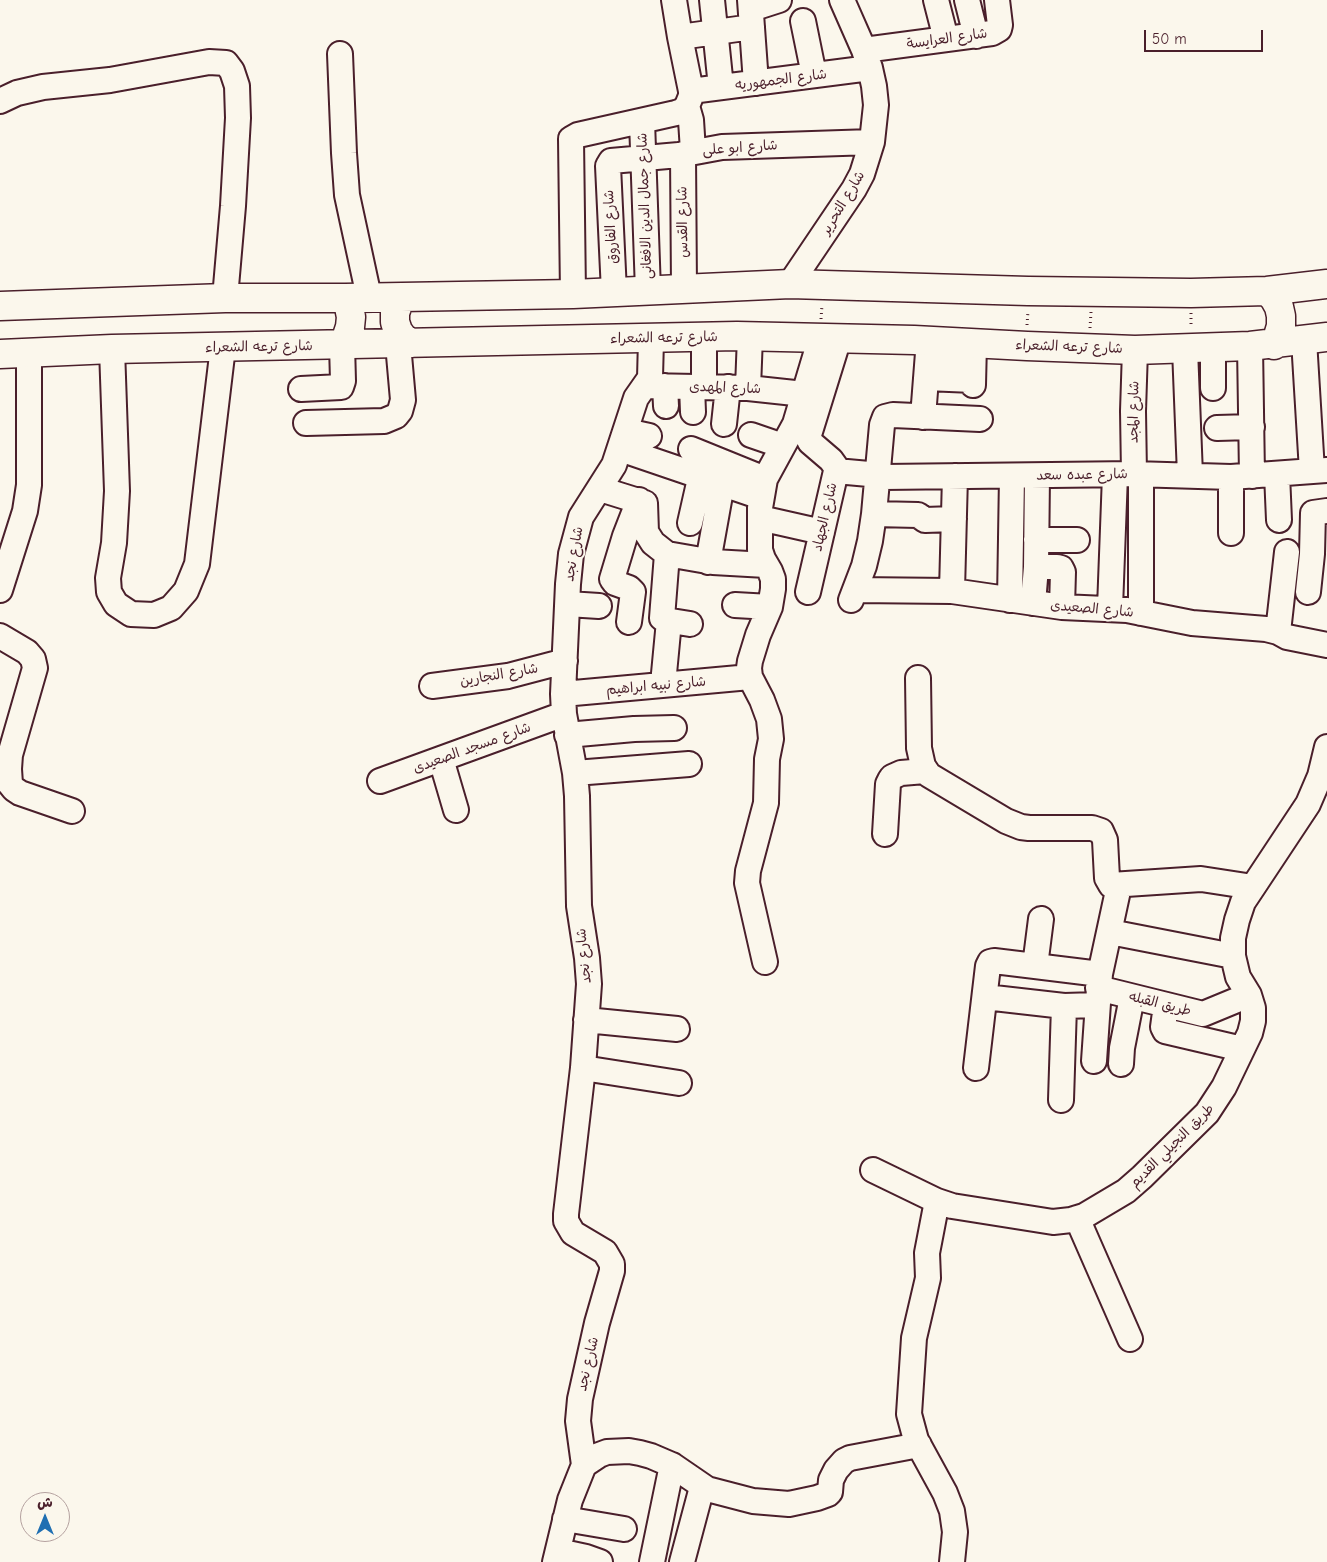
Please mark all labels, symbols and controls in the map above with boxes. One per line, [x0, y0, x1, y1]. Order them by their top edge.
scale bar [1147, 20, 1266, 52]
street label: شارع العرايسة [906, 25, 988, 53]
text: 50 m [1152, 30, 1187, 48]
street label: شارع الجمهوريه [734, 66, 828, 94]
street label: شارع جمال الدين الافغانى [634, 133, 656, 279]
street label: شارع ابو على [702, 137, 778, 159]
street label: شارع التحرير [817, 168, 869, 238]
street label: شارع القدس [674, 186, 692, 258]
street label: شارع الفاروق [601, 189, 621, 265]
street label: شارع ترعه الشعراء [610, 329, 718, 347]
street label: شارع ترعه الشعراء [1015, 337, 1123, 357]
street label: شارع ترعه الشعراء [205, 338, 313, 356]
street label: شارع المهدى [689, 378, 761, 398]
street label: شارع المجد [1125, 381, 1143, 443]
street label: شارع عبده سعد [1036, 466, 1128, 484]
street label: شارع الجهاد [809, 481, 841, 553]
street label: شارع نجد [561, 525, 587, 583]
street label: شارع الصعيدى [1050, 597, 1134, 621]
street label: شارع النجارين [459, 660, 539, 690]
street label: شارع نبيه ابراهيم [605, 673, 707, 699]
street label: شارع مسجد الصعيدى [411, 719, 533, 777]
street label: شارع نجد [573, 928, 595, 984]
street label: طريق القبله [1127, 988, 1193, 1020]
street label: طريق النجيلي القديم [1126, 1100, 1218, 1192]
street label: شارع نجد [574, 1335, 602, 1393]
north arrow [20, 1492, 70, 1542]
text: ش [37, 1494, 53, 1511]

